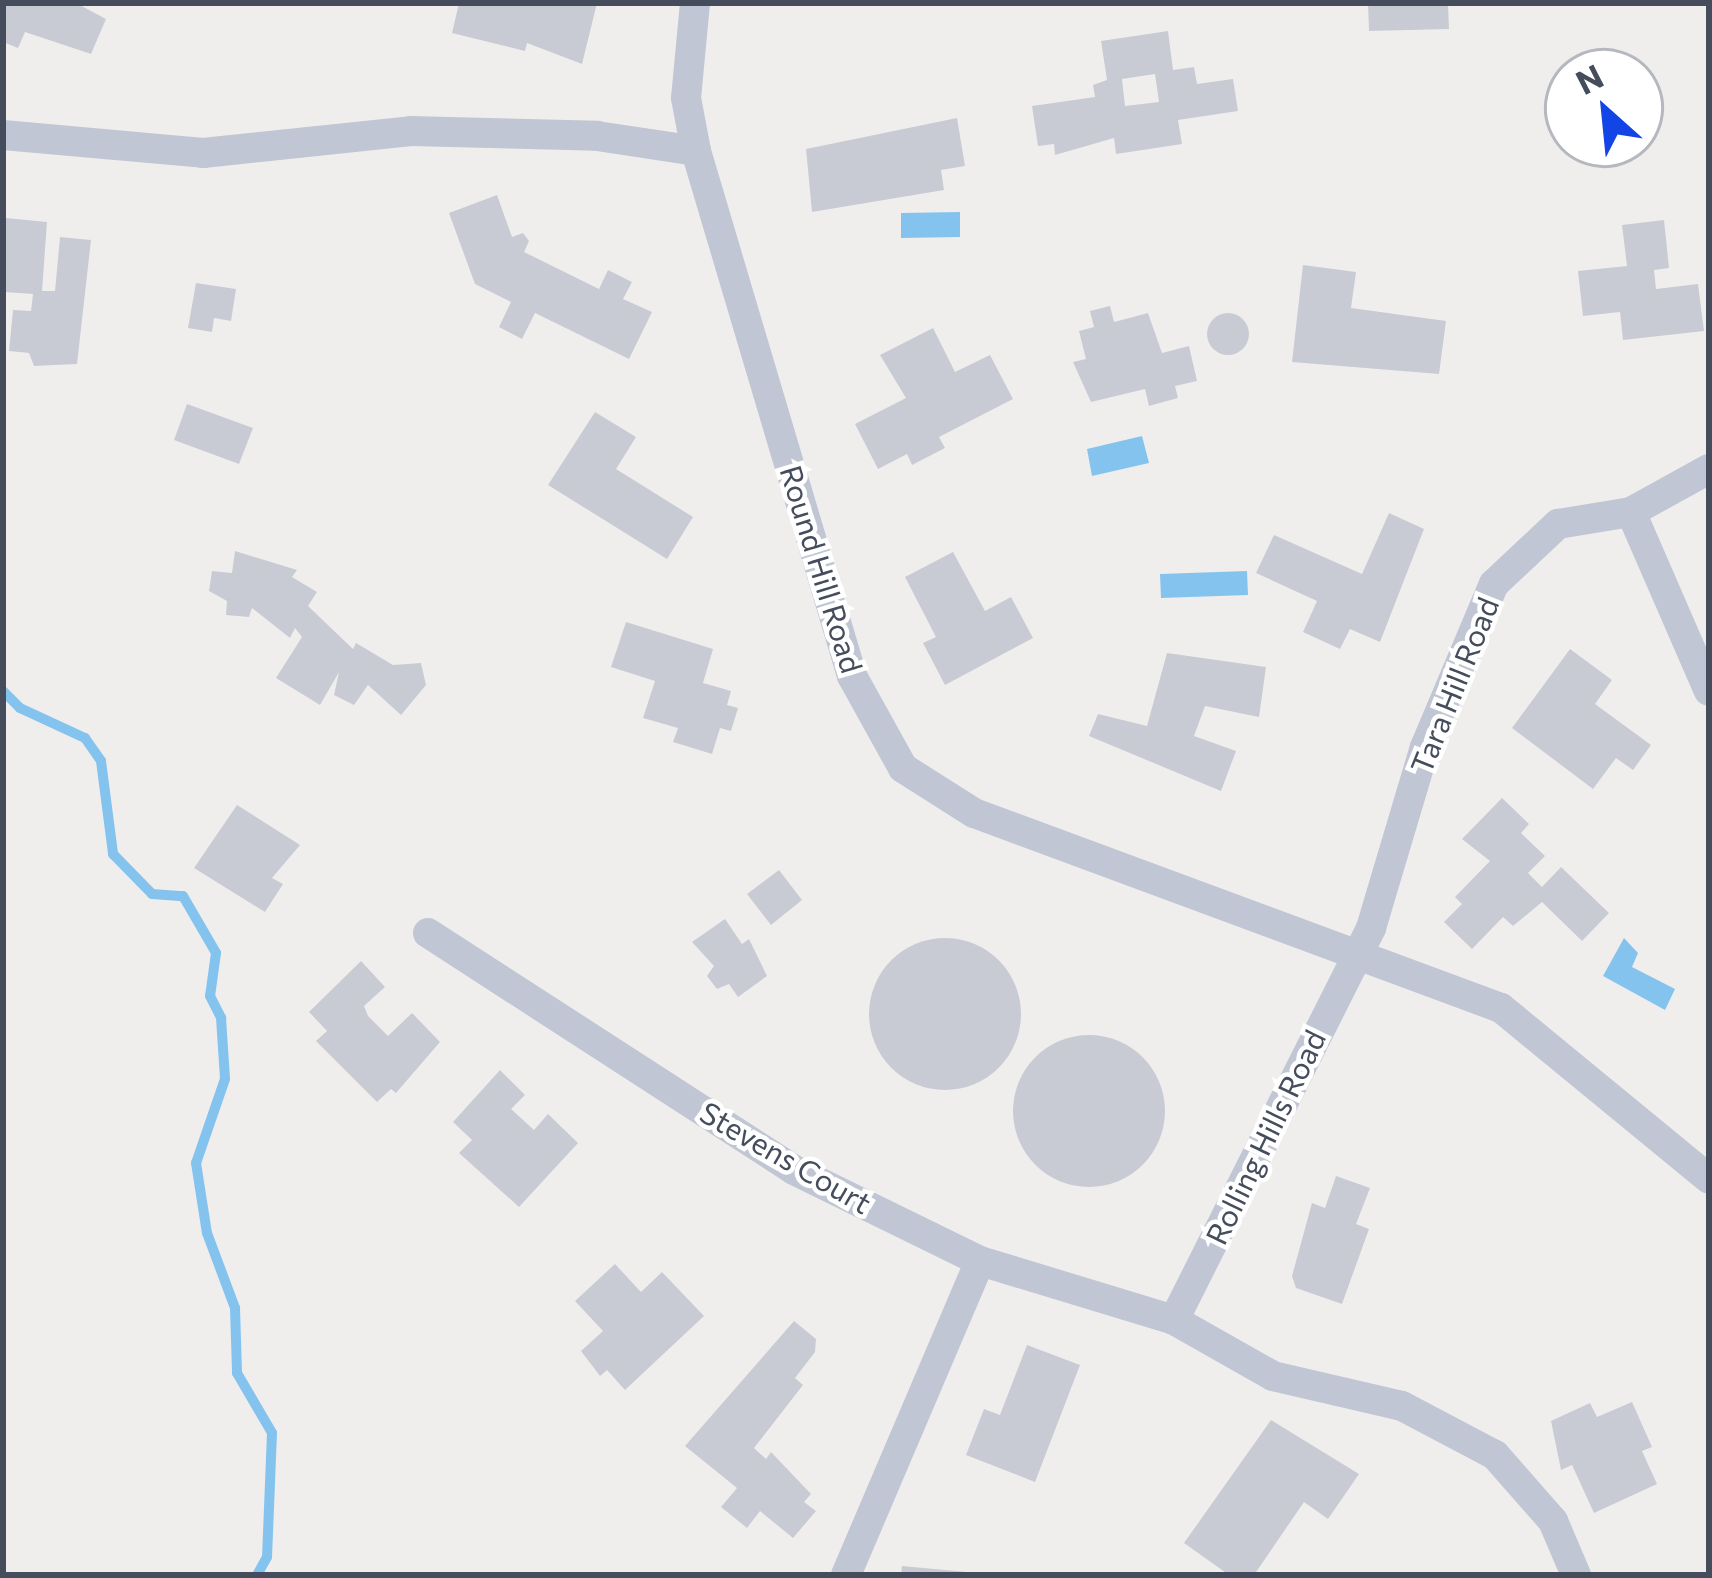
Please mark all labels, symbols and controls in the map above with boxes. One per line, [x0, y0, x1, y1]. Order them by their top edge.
north arrow [1544, 48, 1664, 168]
text: N [1568, 54, 1609, 102]
street label: Round Hill Road [773, 461, 871, 677]
street label: Tara Hill Road [1402, 592, 1506, 778]
street label: Rolling Hills Road [1198, 1024, 1332, 1250]
street label: Stevens Court [694, 1094, 878, 1220]

